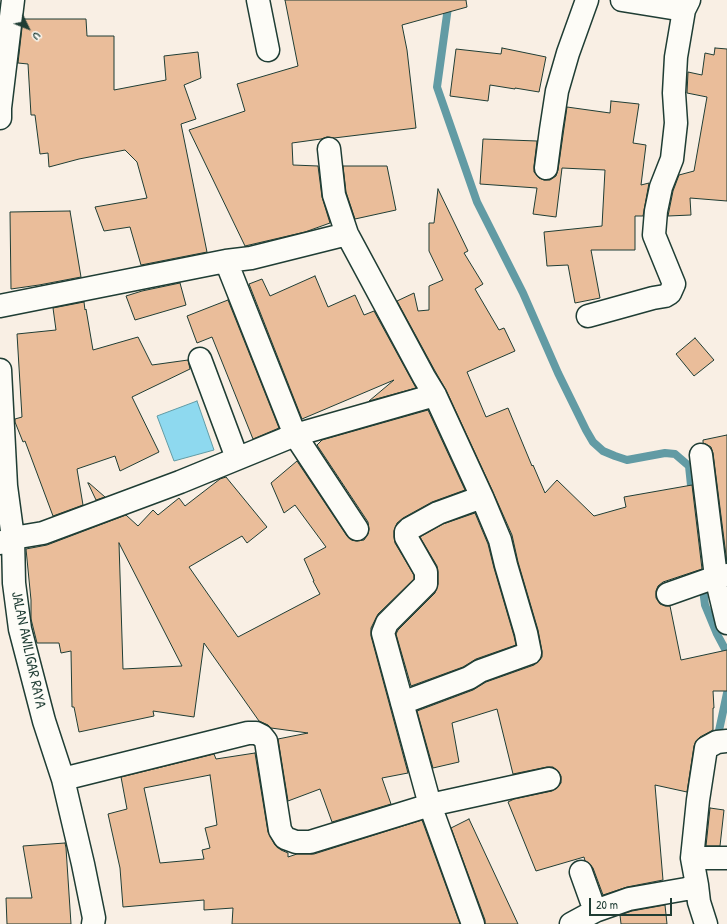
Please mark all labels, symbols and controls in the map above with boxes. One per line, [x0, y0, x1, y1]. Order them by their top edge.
north arrow [8, 8, 48, 48]
text: U [30, 29, 44, 43]
street label: JALAN AWILIGAR RAYA [7, 590, 49, 710]
scale bar [591, 890, 674, 916]
text: 20 m [596, 896, 618, 913]

